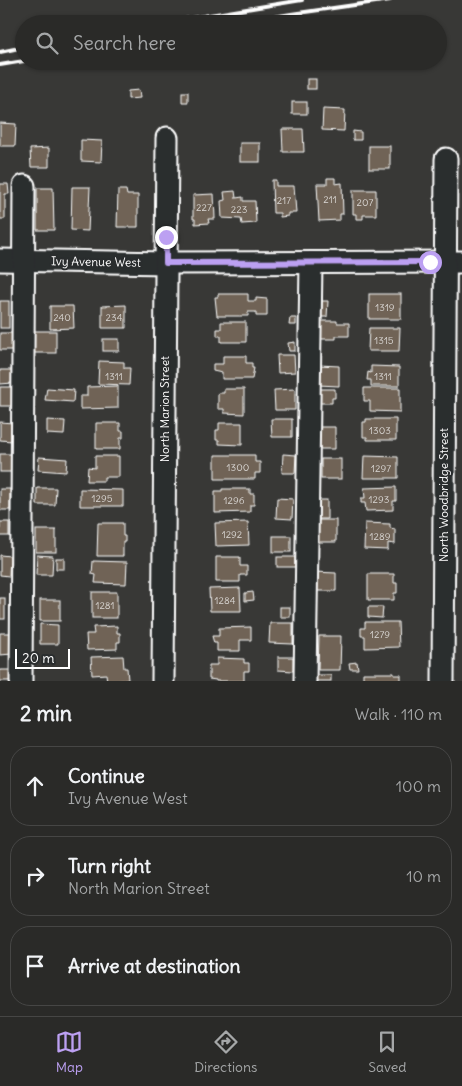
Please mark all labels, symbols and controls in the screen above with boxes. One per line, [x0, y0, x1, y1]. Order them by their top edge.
search box [15, 15, 447, 70]
icon: search [33, 29, 61, 57]
text: Search here [73, 31, 176, 55]
house number: 211 [323, 193, 337, 206]
house number: 217 [277, 194, 291, 207]
house number: 207 [357, 196, 374, 209]
house number: 227 [196, 201, 212, 214]
house number: 223 [231, 203, 248, 216]
route end [155, 226, 178, 249]
route start [419, 251, 442, 274]
street label: Ivy Avenue West [51, 253, 141, 270]
house number: 1319 [375, 301, 395, 314]
house number: 240 [53, 311, 71, 324]
house number: 234 [106, 311, 123, 324]
house number: 1315 [374, 334, 394, 347]
street label: North Marion Street [157, 356, 172, 462]
house number: 1311 [105, 370, 123, 383]
house number: 1311 [374, 370, 392, 383]
house number: 1303 [369, 424, 391, 437]
street label: North Woodbridge Street [436, 428, 451, 562]
house number: 1300 [227, 461, 249, 474]
house number: 1297 [371, 462, 391, 475]
house number: 1295 [92, 492, 113, 505]
house number: 1293 [369, 493, 390, 506]
house number: 1296 [224, 494, 245, 507]
house number: 1292 [222, 528, 243, 541]
house number: 1289 [370, 530, 391, 543]
house number: 1284 [215, 594, 236, 607]
house number: 1281 [95, 599, 115, 612]
house number: 1279 [370, 628, 390, 641]
scale bar [15, 646, 70, 669]
text: 20 m [22, 649, 55, 667]
text: 2 min [20, 700, 72, 727]
text: Walk · 110 m [355, 704, 442, 724]
text: Continue [68, 764, 145, 788]
icon: ahead [21, 772, 49, 800]
text: 100 m [396, 776, 441, 796]
text: Ivy Avenue West [68, 788, 188, 808]
text: Turn right [68, 854, 151, 878]
icon: right [21, 862, 49, 890]
text: 10 m [406, 866, 441, 886]
text: North Marion Street [68, 878, 210, 898]
icon: arrive [21, 952, 49, 980]
text: Arrive at destination [68, 954, 241, 978]
tab: Map [55, 1028, 83, 1076]
tab: Directions [194, 1028, 257, 1076]
tab: Saved [368, 1028, 407, 1076]

